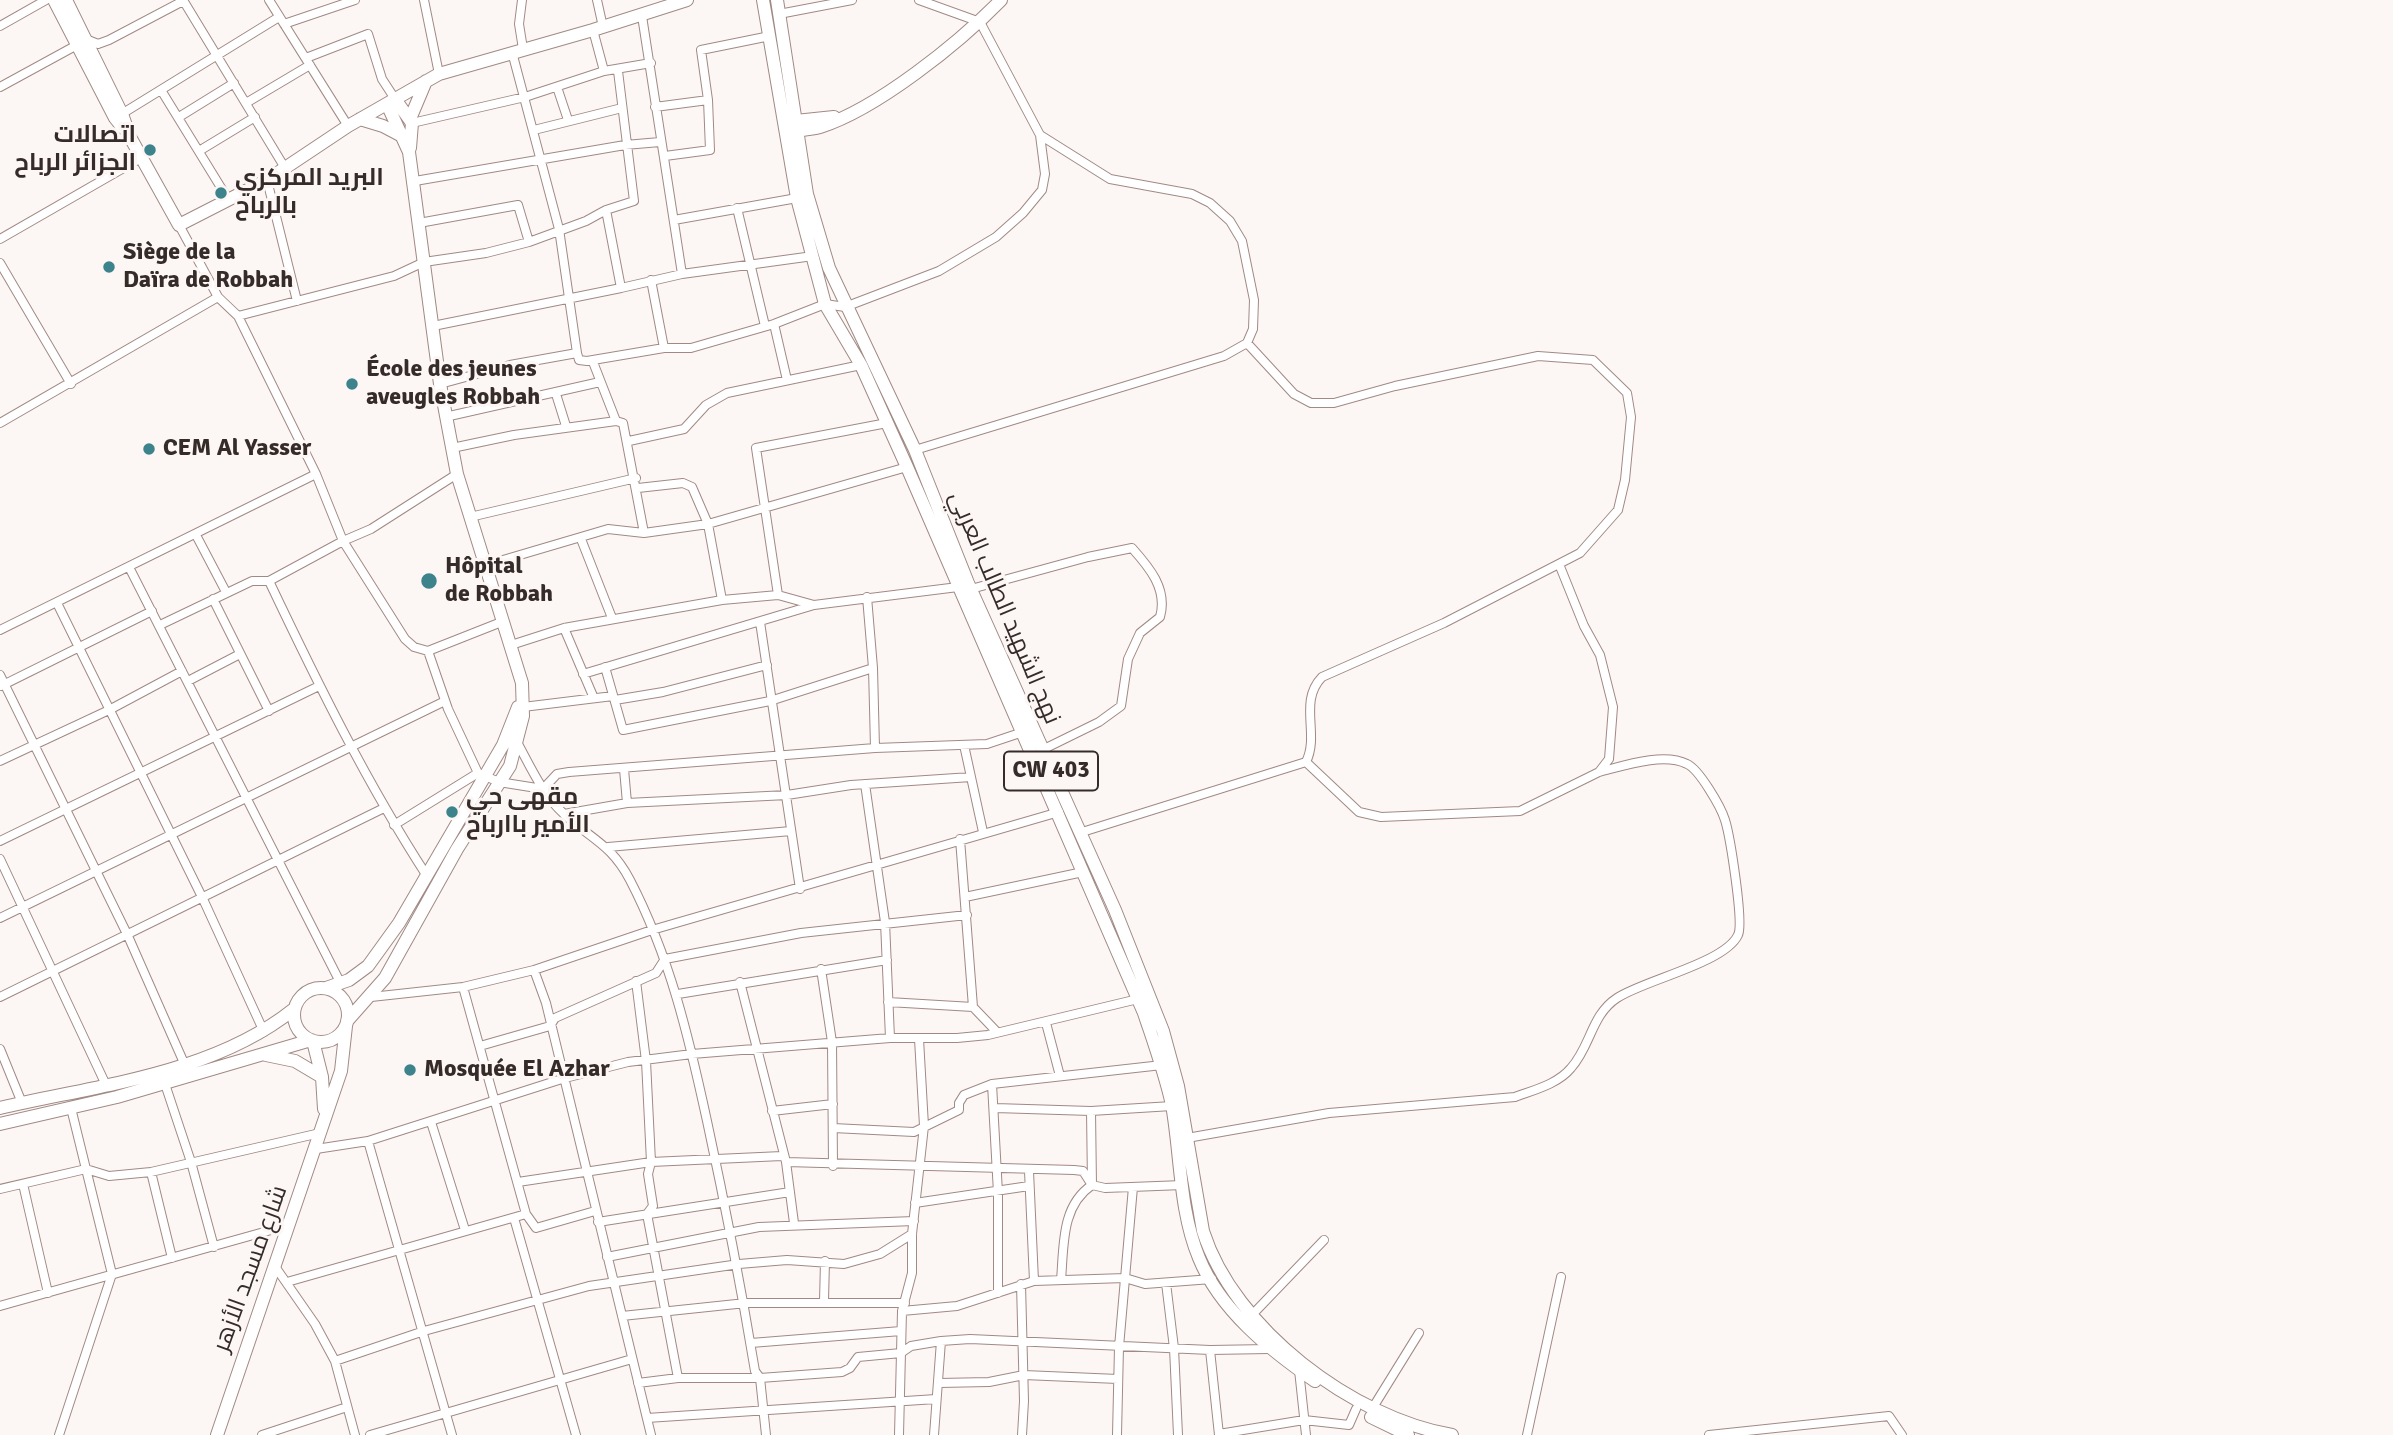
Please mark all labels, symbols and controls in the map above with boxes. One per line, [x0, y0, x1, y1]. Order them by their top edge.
place label: اتصالات الجزائر الرباح [14, 122, 136, 178]
marker: اتصالات الجزائر الرباح [142, 142, 158, 158]
place label: البريد المركزي بالرباح [235, 165, 384, 221]
marker: البريد المركزي بالرباح [213, 185, 229, 201]
place label: Siège de la Daïra de Robbah [123, 239, 293, 295]
marker: Siège de la Daïra de Robbah [101, 259, 117, 275]
place label: École des jeunes aveugles Robbah [366, 356, 540, 412]
marker: École des jeunes aveugles Robbah [344, 376, 360, 392]
place label: CEM Al Yasser [163, 435, 311, 463]
marker: CEM Al Yasser [141, 441, 157, 457]
street label: نهج الشهيد الطالب العربي [942, 487, 1066, 729]
place label: Hôpital de Robbah [445, 553, 553, 609]
marker: Hôpital de Robbah [419, 571, 439, 591]
road number: CW 403 [1004, 751, 1098, 790]
place label: مقهى حي الأمير باارباح [466, 784, 590, 840]
marker: مقهى حي الأمير باارباح [444, 804, 460, 820]
place label: Mosquée El Azhar [424, 1056, 610, 1084]
marker: Mosquée El Azhar [402, 1062, 418, 1078]
street label: شارع مسجد الأزهر [208, 1182, 294, 1356]

